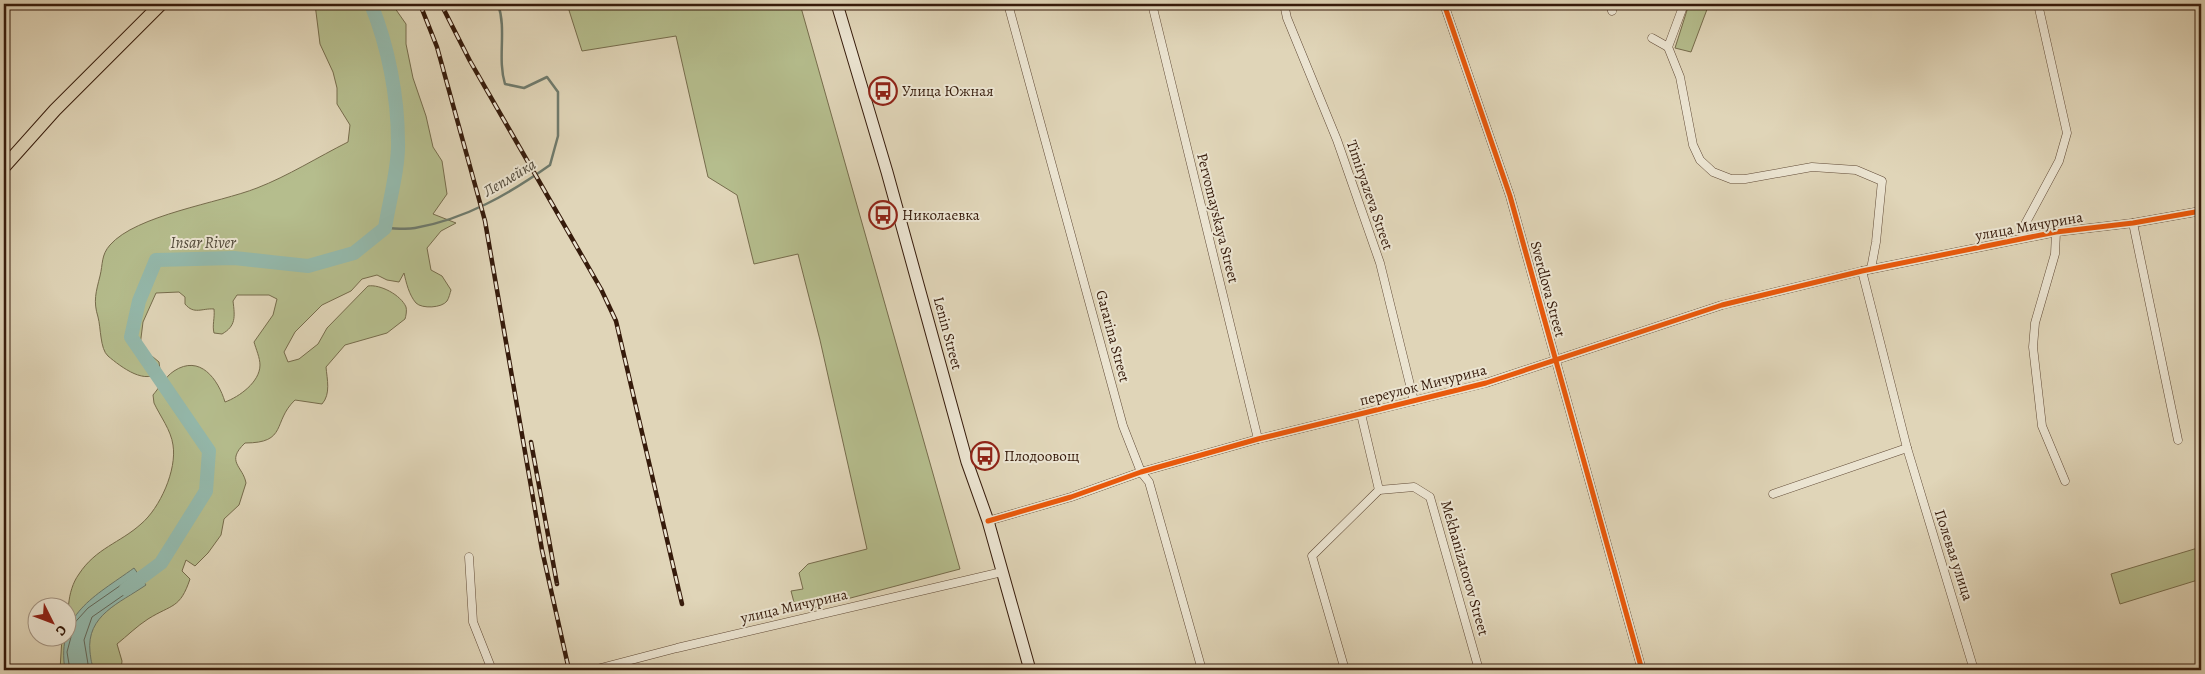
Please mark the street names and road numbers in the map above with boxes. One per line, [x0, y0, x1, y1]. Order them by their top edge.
street label: Timiryazeva Street [1342, 137, 1398, 253]
street label: Pervomayskaya Street [1192, 151, 1244, 285]
street label: улица Мичурина [1973, 207, 2084, 245]
street label: Sverdlova Street [1526, 239, 1570, 339]
street label: Gararina Street [1091, 288, 1135, 384]
street label: Lenin Street [929, 294, 967, 372]
street label: переулок Мичурина [1357, 360, 1489, 410]
street label: Mekhanizatorov Street [1436, 498, 1494, 638]
street label: Полевая улица [1930, 507, 1978, 603]
street label: улица Мичурина [738, 584, 849, 628]

